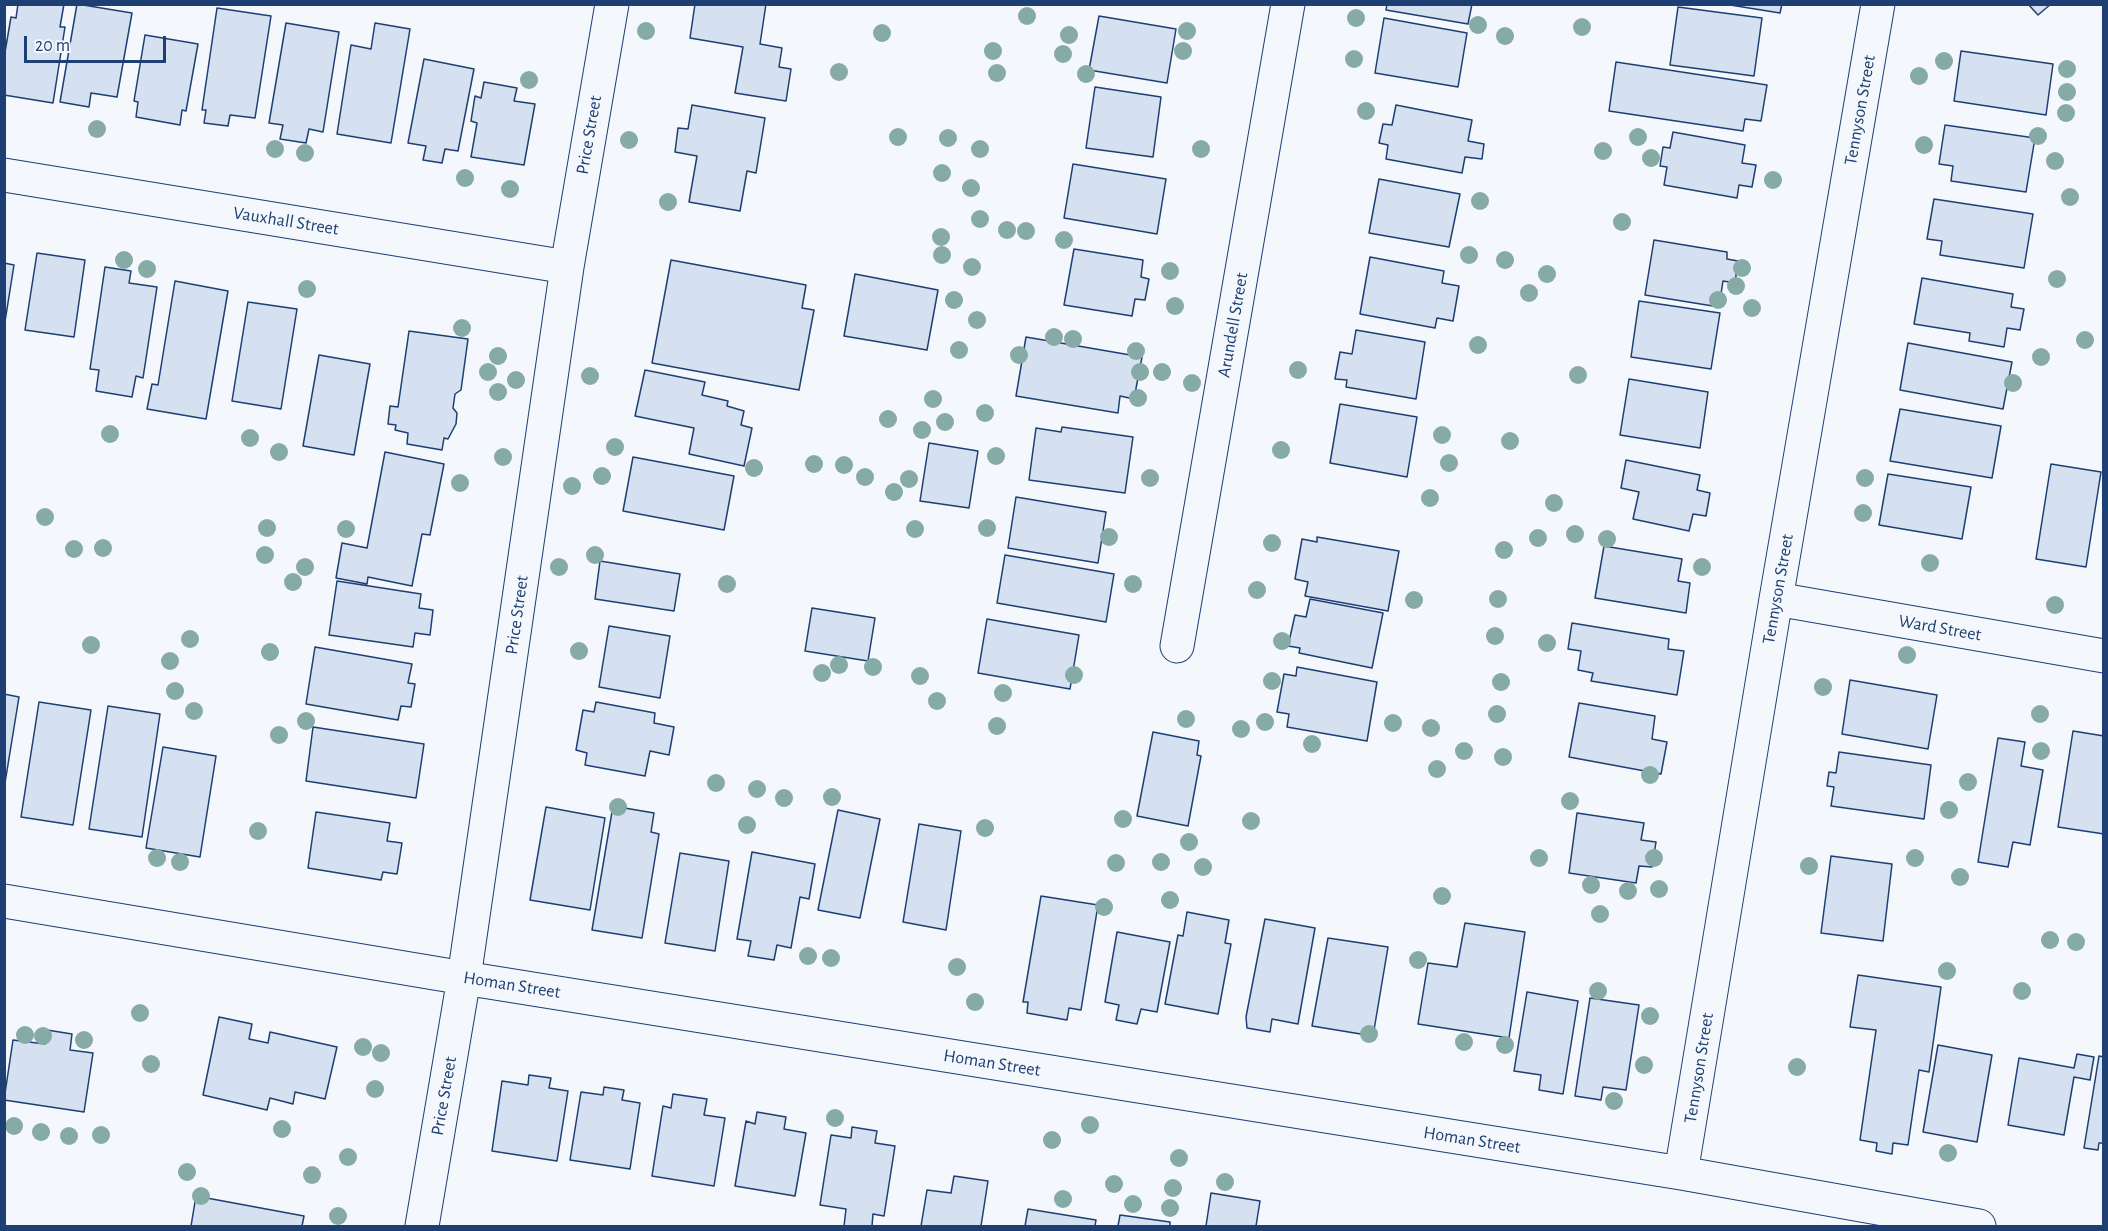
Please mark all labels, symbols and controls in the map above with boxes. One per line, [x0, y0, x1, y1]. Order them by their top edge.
scale bar [27, 24, 170, 62]
text: 20 m [35, 37, 70, 55]
street label: Tennyson Street [1840, 53, 1880, 167]
street label: Price Street [571, 94, 607, 176]
street label: Vauxhall Street [232, 202, 340, 240]
street label: Arundell Street [1213, 271, 1253, 379]
street label: Tennyson Street [1758, 532, 1798, 646]
street label: Price Street [501, 574, 533, 656]
street label: Ward Street [1897, 610, 1983, 646]
street label: Homan Street [462, 967, 562, 1003]
street label: Tennyson Street [1680, 1011, 1718, 1125]
street label: Homan Street [942, 1045, 1042, 1081]
street label: Price Street [426, 1055, 462, 1137]
street label: Homan Street [1422, 1122, 1522, 1158]

